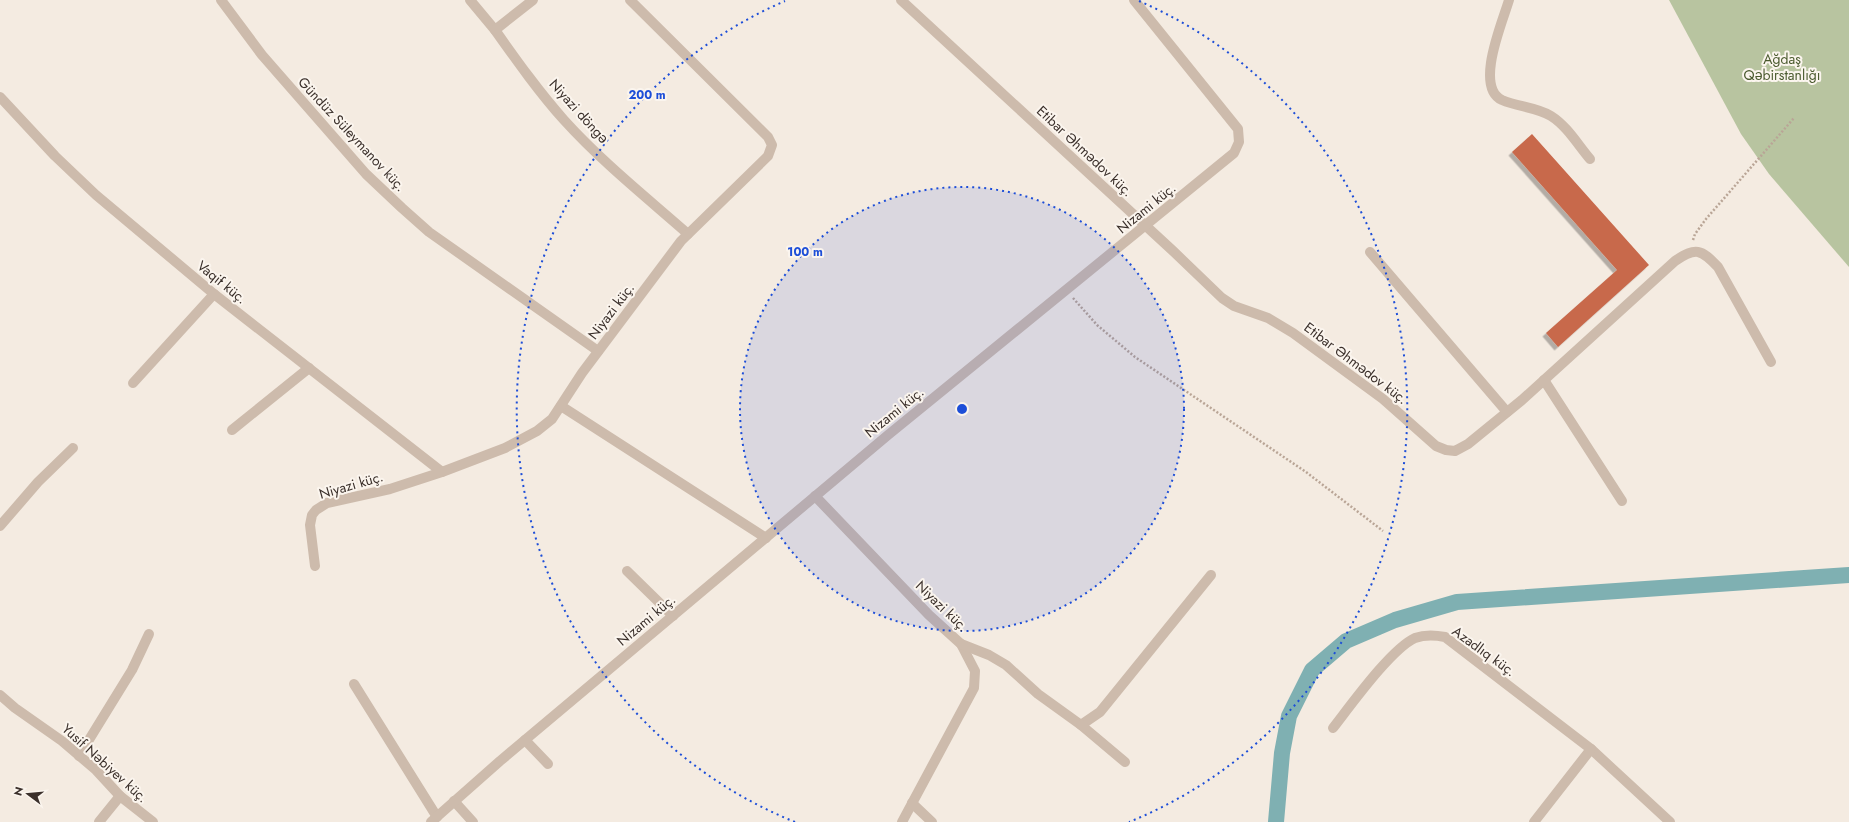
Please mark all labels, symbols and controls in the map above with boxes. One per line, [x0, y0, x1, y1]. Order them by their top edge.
park label: Ağdaş Qəbirstanlığı [1744, 49, 1820, 85]
street label: Gündüz Süleymanov küç. [293, 72, 411, 196]
street label: Niyazi döngə [545, 74, 613, 148]
text: 200 m [628, 86, 666, 104]
street label: Etibar Əhmədov küç. [1032, 101, 1138, 201]
street label: Nizami küç. [1112, 178, 1180, 238]
text: 100 m [787, 243, 823, 261]
street label: Vaqif küç. [193, 256, 251, 308]
street label: Niyazi küç. [583, 279, 639, 343]
street label: Etibar Əhmədov küç. [1300, 317, 1412, 409]
street label: Nizami küç. [860, 382, 928, 442]
centre of rings [955, 402, 969, 416]
street label: Niyazi küç. [316, 466, 386, 504]
street label: Niyazi küç. [911, 576, 973, 636]
street label: Nizami küç. [612, 590, 680, 650]
street label: Azadlıq küç. [1448, 621, 1520, 681]
street label: Yusif Nəbiyev küç. [58, 719, 152, 807]
north arrow [8, 774, 48, 814]
text: N [9, 785, 27, 798]

